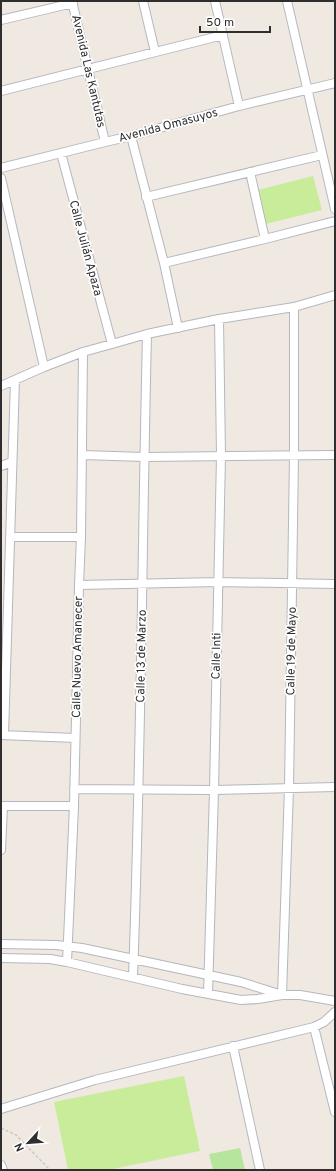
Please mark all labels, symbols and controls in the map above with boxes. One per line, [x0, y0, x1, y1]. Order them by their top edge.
scale bar [200, 8, 270, 34]
street label: Avenida Las Kantutas [67, 13, 109, 129]
text: 50 m [206, 15, 234, 31]
street label: Avenida Omasuyos [117, 105, 220, 147]
street label: Calle Julián Apaza [65, 199, 105, 298]
street label: Calle Nuevo Amanecer [69, 596, 87, 718]
street label: Calle 19 de Mayo [283, 606, 301, 695]
street label: Calle 13 de Marzo [133, 609, 151, 703]
street label: Calle Inti [209, 632, 225, 680]
north arrow [8, 1123, 48, 1163]
text: N [12, 1140, 28, 1154]

